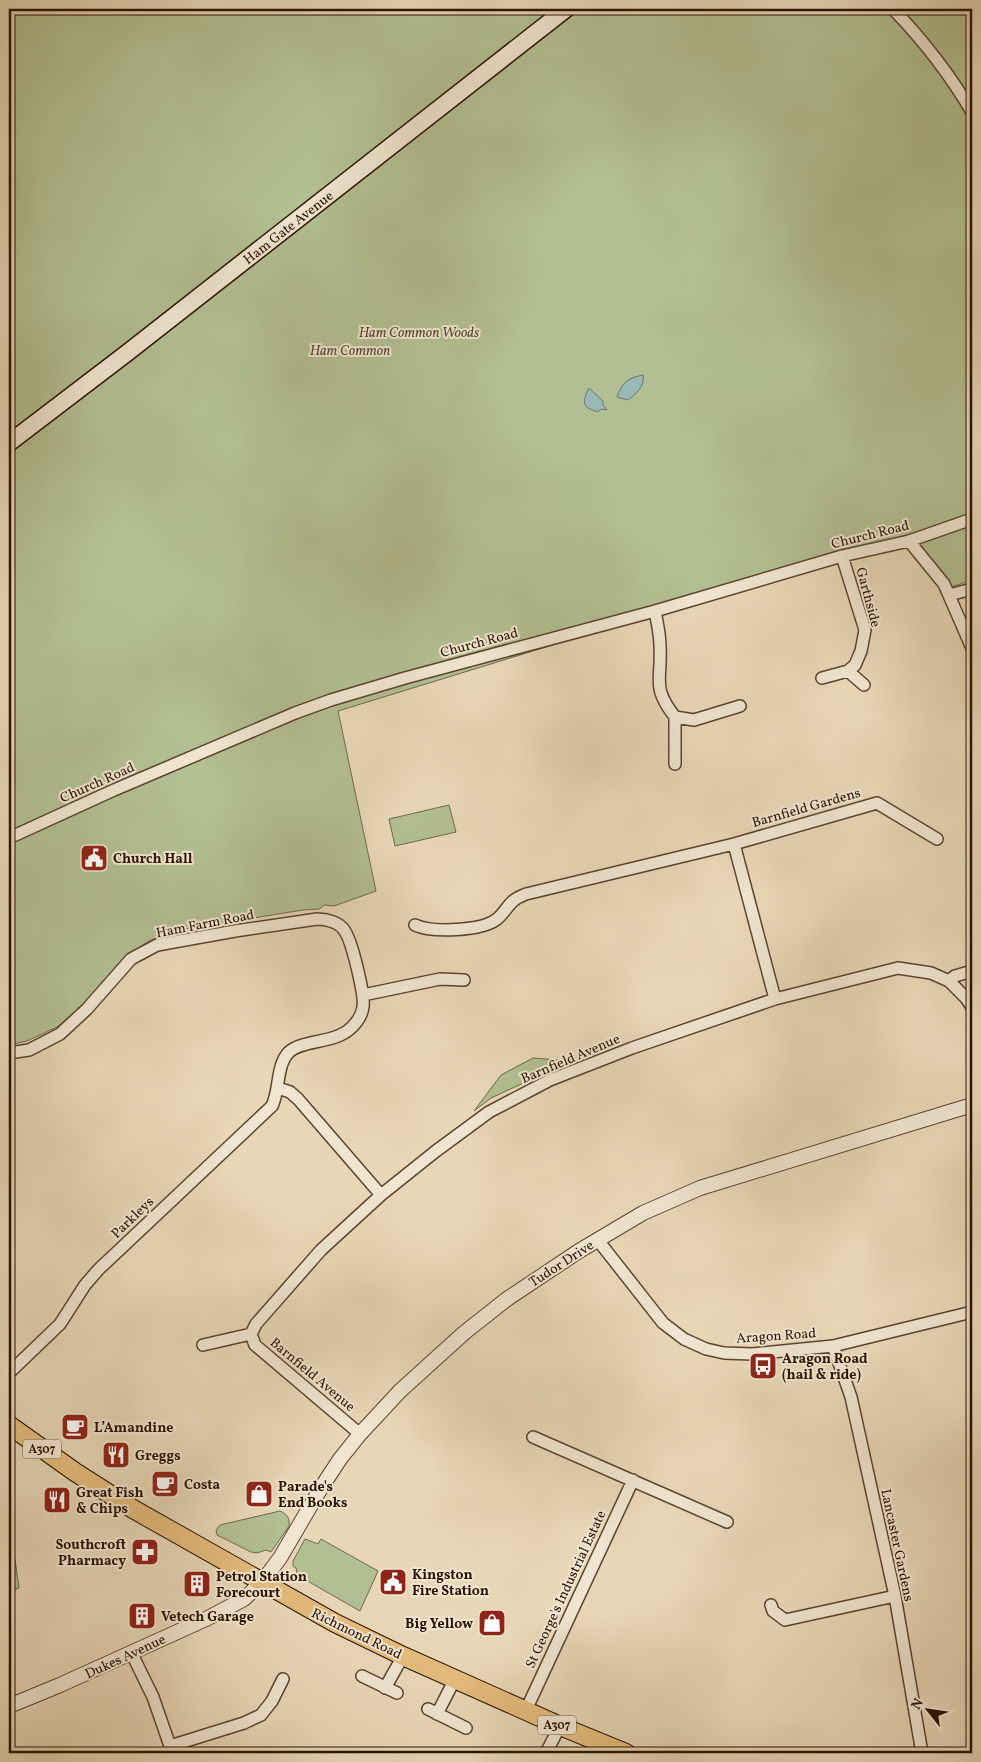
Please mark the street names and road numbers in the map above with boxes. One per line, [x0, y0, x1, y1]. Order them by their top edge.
street label: Ham Gate Avenue [240, 187, 338, 269]
street label: Church Road [829, 517, 912, 554]
street label: Garthside [850, 565, 885, 630]
street label: Church Road [438, 624, 521, 663]
street label: Church Road [57, 758, 138, 808]
street label: Barnfield Gardens [750, 784, 863, 833]
street label: Ham Farm Road [155, 906, 256, 943]
street label: Barnfield Avenue [518, 1030, 623, 1089]
street label: Parkleys [107, 1193, 159, 1243]
street label: Tudor Drive [526, 1236, 598, 1292]
street label: Aragon Road [736, 1324, 817, 1349]
street label: Barnfield Avenue [265, 1334, 359, 1417]
road number: A307 [23, 1440, 61, 1458]
street label: Lancaster Gardens [875, 1487, 918, 1603]
street label: St George's Industrial Estate [521, 1507, 612, 1672]
street label: Richmond Road [308, 1604, 405, 1665]
street label: Dukes Avenue [82, 1630, 169, 1684]
road number: A307 [538, 1716, 576, 1734]

